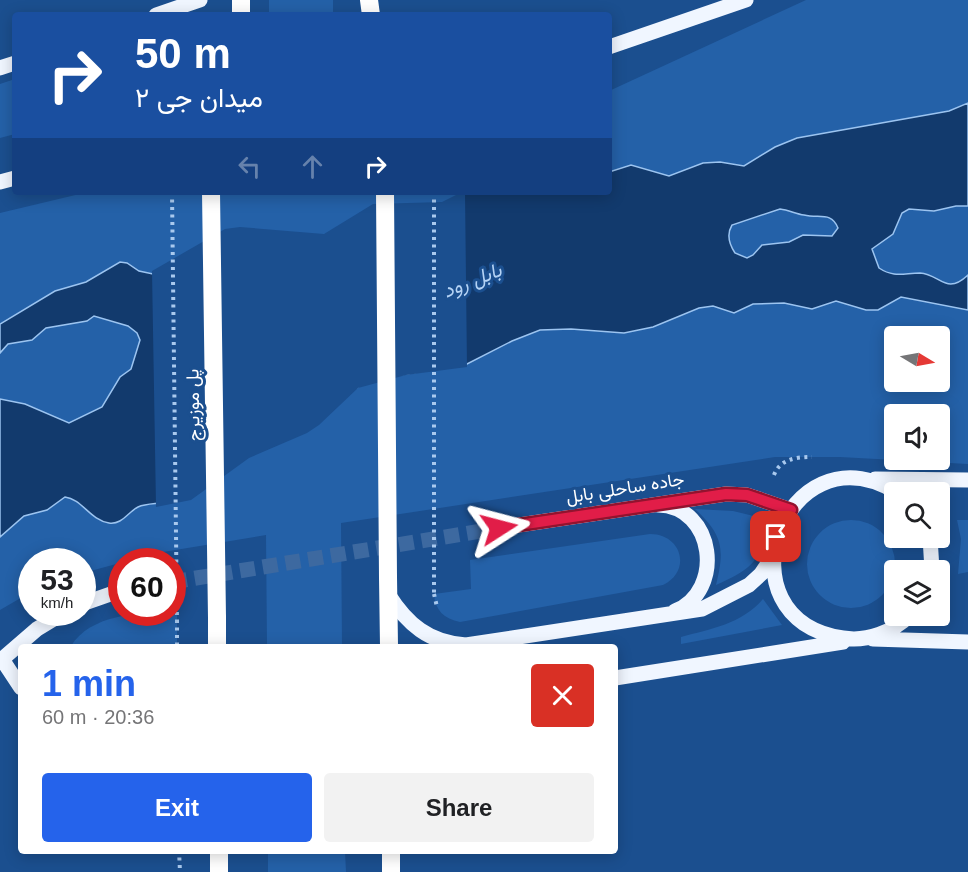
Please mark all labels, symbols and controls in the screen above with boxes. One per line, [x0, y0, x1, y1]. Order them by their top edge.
text: 50 m [135, 30, 231, 77]
icon: right [36, 36, 114, 114]
text: میدان جی ۲ [135, 83, 263, 113]
icon: left [233, 150, 266, 183]
icon: ahead [296, 150, 329, 183]
icon: right [359, 150, 392, 183]
water label: بابل رود [440, 258, 506, 303]
north arrow [884, 326, 950, 392]
map controls [884, 326, 950, 626]
street label: پل موزیرج [182, 369, 206, 441]
button: sound [884, 404, 950, 470]
street label: جاده ساحلی بابل [564, 469, 686, 508]
button: search [884, 482, 950, 548]
position arrow [467, 496, 531, 560]
pin [750, 511, 801, 562]
icon: arrive [759, 520, 792, 553]
speed limit sign: 60 [108, 548, 186, 626]
button: layers [884, 560, 950, 626]
text: 53 [40, 563, 74, 596]
text: km/h [41, 594, 73, 611]
text: 1 min [42, 663, 136, 704]
button: close [531, 664, 594, 727]
text: 60 m · 20:36 [42, 706, 154, 728]
button: Exit [42, 773, 312, 842]
button: Share [324, 773, 594, 842]

